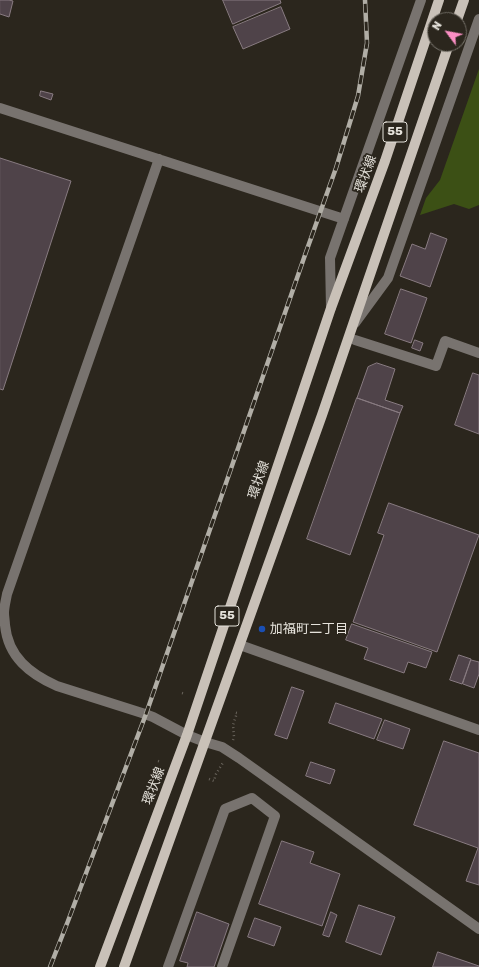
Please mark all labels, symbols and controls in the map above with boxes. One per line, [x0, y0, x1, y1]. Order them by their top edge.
north arrow [427, 12, 467, 52]
text: N [430, 19, 445, 33]
road number: 55 [383, 122, 407, 142]
street label: 環状線 [352, 153, 380, 195]
street label: 環状線 [245, 459, 273, 501]
road number: 55 [215, 606, 239, 626]
place label: 加福町二丁目 [270, 621, 348, 637]
marker: 加福町二丁目 [257, 624, 267, 634]
street label: 環状線 [140, 765, 168, 807]

